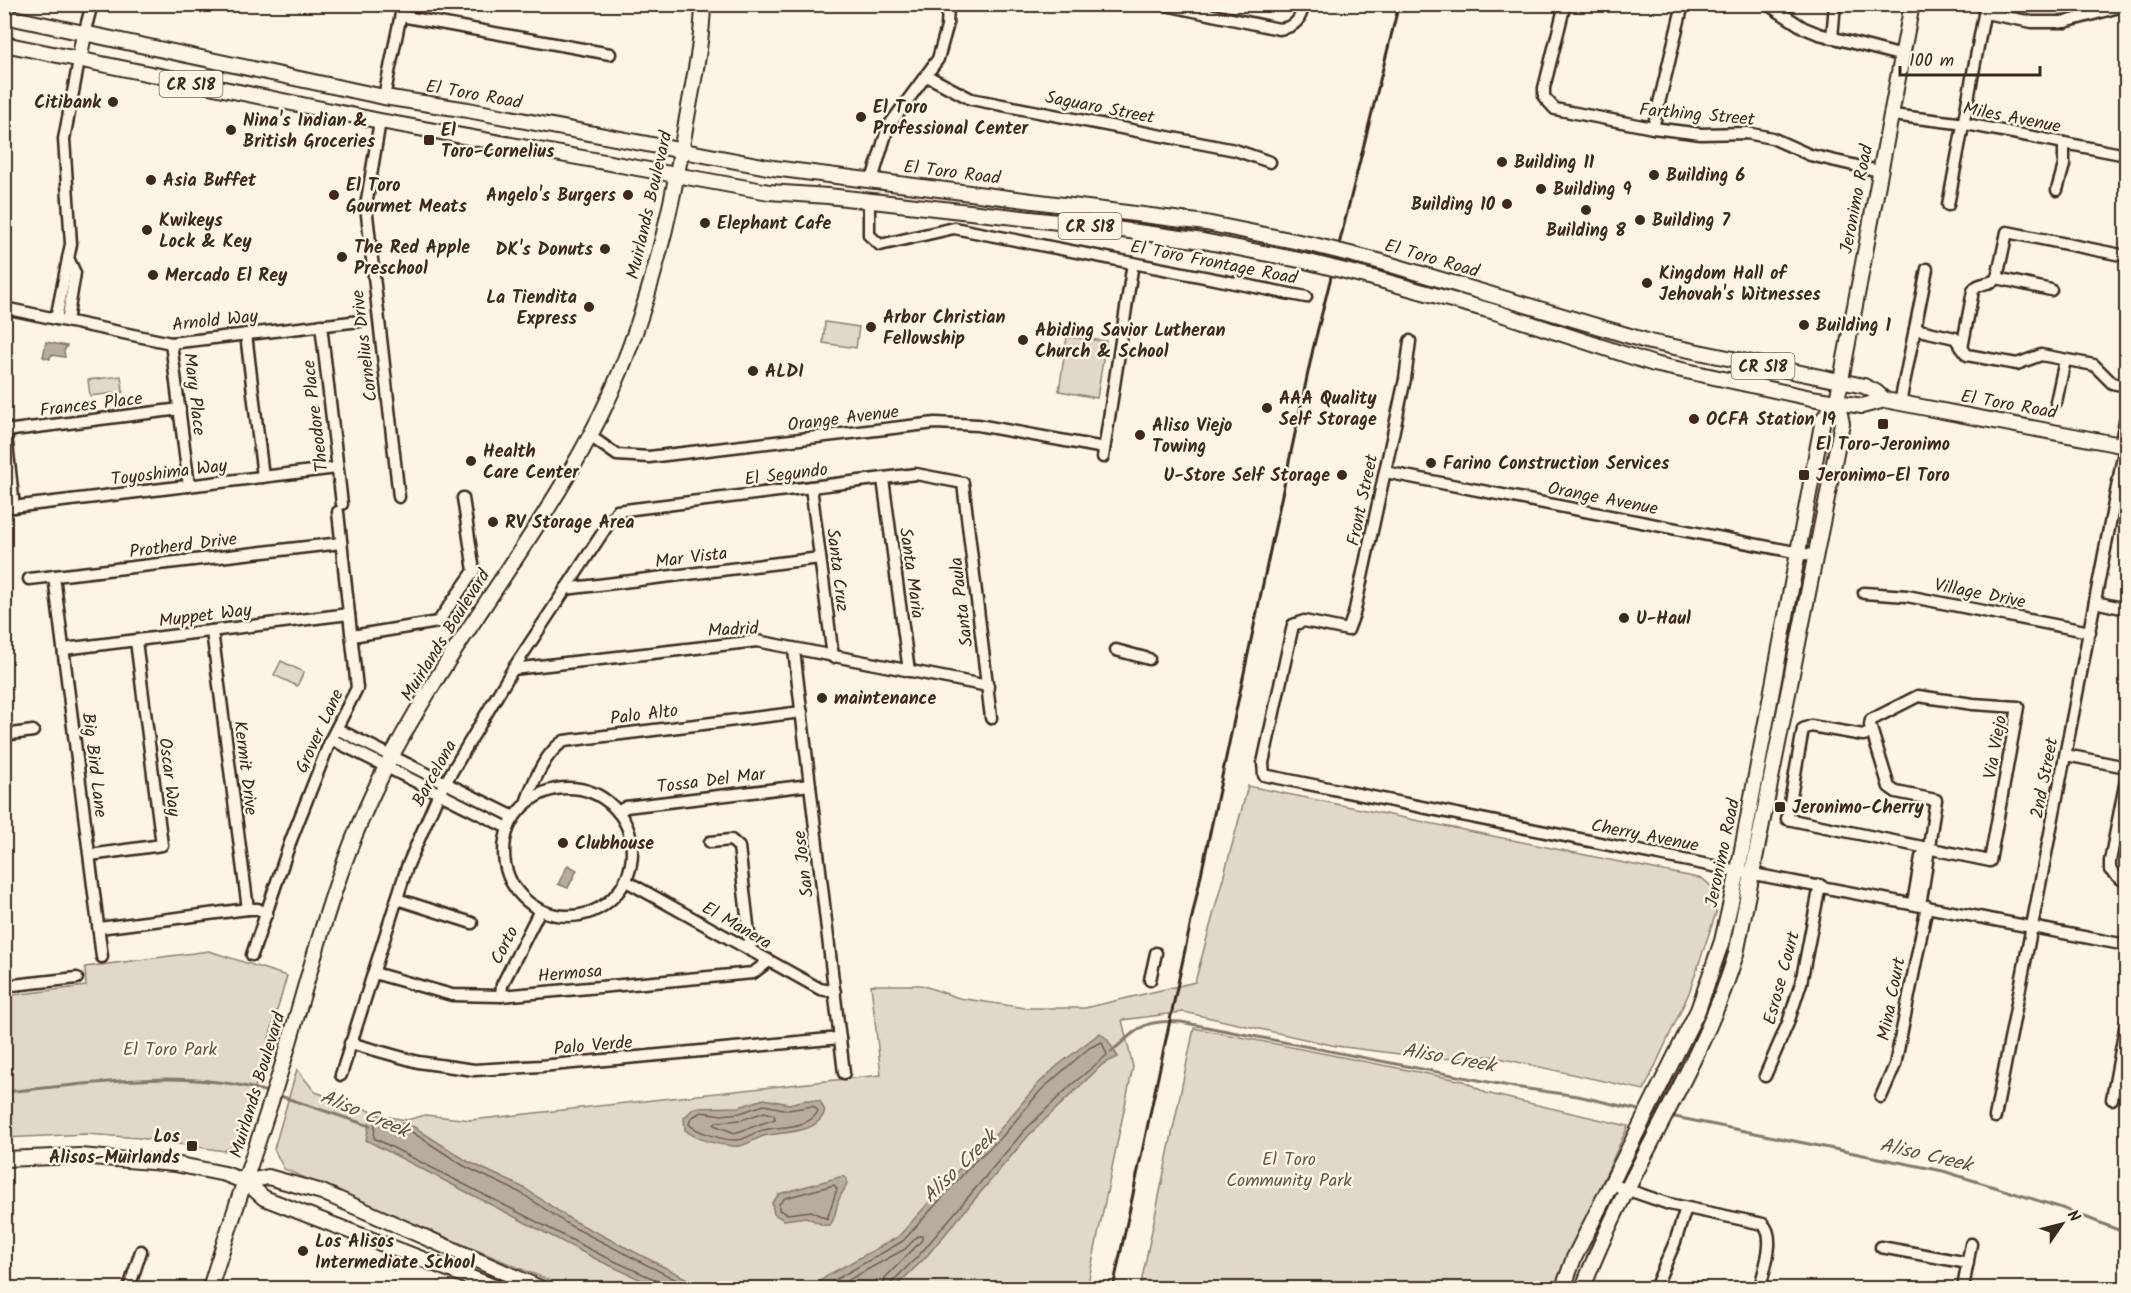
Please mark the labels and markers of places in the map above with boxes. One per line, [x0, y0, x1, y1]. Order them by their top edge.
place label: Citibank [34, 89, 102, 118]
place label: El Toro Professional Center [873, 94, 1030, 144]
marker: Citibank [106, 95, 120, 109]
place label: Nina's Indian & British Groceries [243, 107, 376, 157]
marker: El Toro Professional Center [854, 110, 868, 124]
place label: El Toro-Cornelius [441, 117, 555, 167]
marker: Nina's Indian & British Groceries [224, 123, 238, 137]
marker: El Toro-Cornelius [422, 133, 436, 147]
place label: Building 11 [1514, 149, 1595, 178]
marker: Building 11 [1495, 155, 1509, 169]
place label: Building 6 [1666, 162, 1745, 191]
place label: Asia Buffet [163, 167, 257, 196]
marker: Building 6 [1647, 168, 1661, 182]
place label: El Toro Gourmet Meats [346, 172, 467, 222]
marker: Asia Buffet [144, 173, 158, 187]
place label: Building 9 [1553, 176, 1632, 205]
place label: Angelo's Burgers [486, 182, 617, 211]
marker: Building 9 [1534, 182, 1548, 196]
marker: El Toro Gourmet Meats [327, 188, 341, 202]
marker: Angelo's Burgers [621, 188, 635, 202]
place label: Building 10 [1411, 191, 1496, 220]
marker: Building 10 [1500, 197, 1514, 211]
marker: Building 8 [1579, 203, 1593, 217]
place label: Kwikeys Lock & Key [159, 207, 252, 257]
place label: Building 7 [1652, 207, 1730, 236]
place label: Elephant Cafe [717, 210, 832, 239]
marker: Building 7 [1633, 213, 1647, 227]
marker: Elephant Cafe [698, 216, 712, 230]
place label: Building 8 [1546, 217, 1626, 246]
marker: Kwikeys Lock & Key [140, 223, 154, 237]
place label: The Red Apple Preschool [354, 234, 470, 284]
place label: DK's Donuts [495, 236, 594, 265]
marker: DK's Donuts [598, 242, 612, 256]
marker: The Red Apple Preschool [335, 250, 349, 264]
place label: Kingdom Hall of Jehovah's Witnesses [1659, 260, 1821, 310]
place label: Mercado El Rey [165, 262, 288, 291]
marker: Mercado El Rey [146, 268, 160, 282]
marker: Kingdom Hall of Jehovah's Witnesses [1640, 276, 1654, 290]
place label: La Tiendita Express [486, 284, 578, 334]
marker: La Tiendita Express [582, 300, 596, 314]
place label: Arbor Christian Fellowship [883, 304, 1006, 354]
place label: Building 1 [1816, 312, 1891, 341]
place label: Abiding Savior Lutheran Church & School [1035, 317, 1226, 367]
marker: Building 1 [1797, 318, 1811, 332]
marker: Arbor Christian Fellowship [864, 320, 878, 334]
marker: Abiding Savior Lutheran Church & School [1016, 333, 1030, 347]
place label: ALDI [765, 358, 804, 387]
marker: ALDI [746, 364, 760, 378]
place label: AAA Quality Self Storage [1279, 385, 1377, 435]
marker: AAA Quality Self Storage [1260, 401, 1274, 415]
place label: OCFA Station 19 [1706, 406, 1836, 435]
place label: Aliso Viejo Towing [1152, 412, 1232, 462]
marker: OCFA Station 19 [1687, 412, 1701, 426]
marker: El Toro-Jeronimo [1876, 417, 1890, 431]
marker: Aliso Viejo Towing [1133, 428, 1147, 442]
place label: El Toro-Jeronimo [1816, 431, 1950, 460]
place label: Health Care Center [483, 438, 580, 488]
place label: Farino Construction Services [1443, 450, 1670, 479]
marker: Health Care Center [464, 454, 478, 468]
marker: Farino Construction Services [1424, 456, 1438, 470]
place label: U-Store Self Storage [1164, 462, 1330, 491]
place label: Jeronimo-El Toro [1816, 462, 1950, 491]
marker: U-Store Self Storage [1335, 468, 1349, 482]
marker: Jeronimo-El Toro [1797, 468, 1811, 482]
place label: RV Storage Area [505, 509, 634, 538]
marker: RV Storage Area [486, 515, 500, 529]
place label: U-Haul [1636, 605, 1691, 634]
marker: U-Haul [1617, 611, 1631, 625]
place label: maintenance [834, 685, 936, 714]
marker: maintenance [815, 691, 829, 705]
place label: Jeronimo-Cherry [1792, 794, 1924, 823]
marker: Jeronimo-Cherry [1773, 800, 1787, 814]
place label: Clubhouse [575, 830, 654, 859]
marker: Clubhouse [556, 836, 570, 850]
place label: Los Alisos-Muirlands [49, 1123, 181, 1173]
marker: Los Alisos-Muirlands [185, 1139, 199, 1153]
place label: Los Alisos Intermediate School [315, 1228, 475, 1278]
marker: Los Alisos Intermediate School [296, 1244, 310, 1258]

